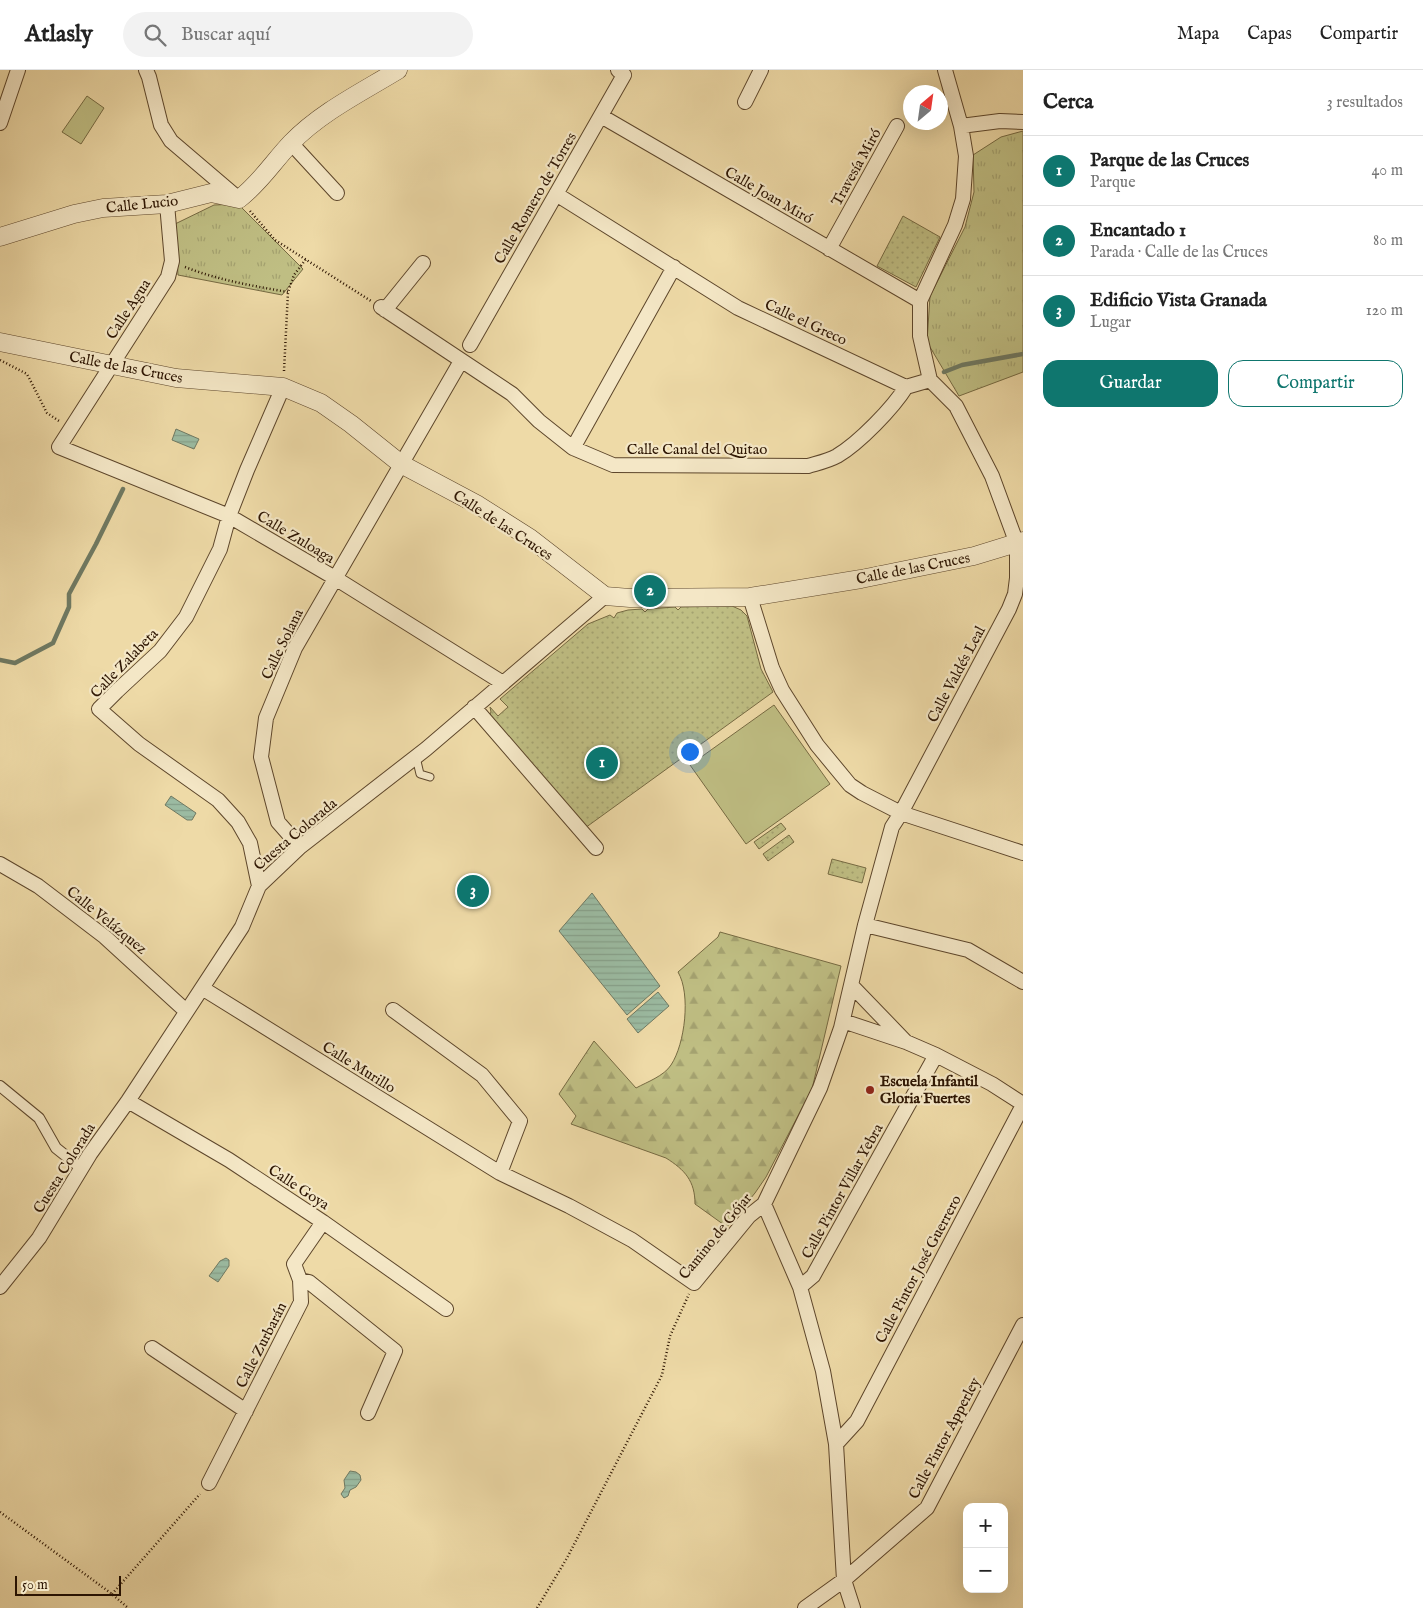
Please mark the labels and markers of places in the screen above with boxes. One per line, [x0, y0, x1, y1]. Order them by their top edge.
pin: 2 [634, 572, 666, 610]
pin: 1 [586, 744, 618, 782]
pin: 3 [457, 872, 489, 910]
place label: Escuela Infantil Gloria Fuertes [880, 1072, 979, 1108]
marker: Escuela Infantil Gloria Fuertes [864, 1084, 876, 1096]

